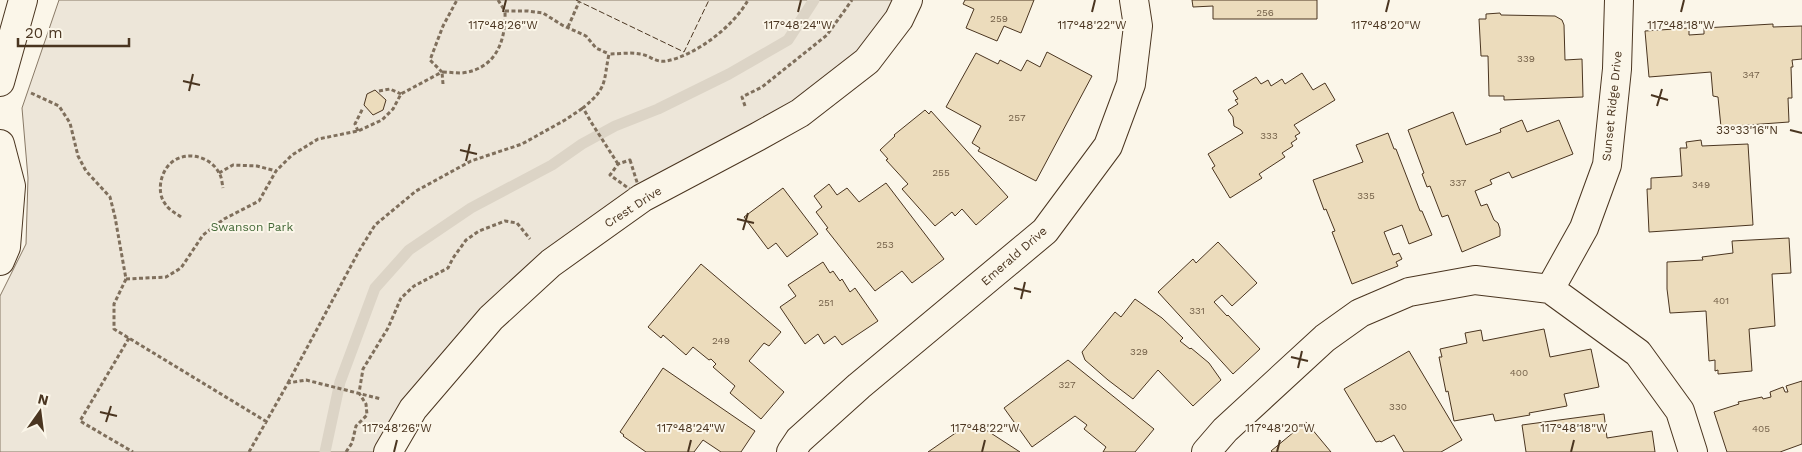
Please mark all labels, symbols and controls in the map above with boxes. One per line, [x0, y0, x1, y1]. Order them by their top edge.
house number: 256 [1256, 7, 1274, 18]
house number: 259 [990, 13, 1008, 24]
scale bar [18, 15, 129, 47]
text: 117°48'26"W [468, 18, 538, 32]
text: 117°48'24"W [764, 18, 833, 32]
text: 117°48'22"W [1057, 18, 1127, 32]
text: 117°48'20"W [1351, 18, 1421, 32]
text: 117°48'18"W [1647, 18, 1715, 32]
text: 20 m [25, 24, 63, 42]
street label: Sunset Ridge Drive [1599, 50, 1625, 162]
house number: 339 [1517, 53, 1535, 64]
house number: 347 [1742, 69, 1760, 80]
house number: 257 [1008, 112, 1026, 123]
text: 33°33'16"N [1716, 123, 1778, 137]
house number: 333 [1260, 130, 1278, 141]
house number: 255 [932, 167, 950, 178]
house number: 337 [1450, 177, 1467, 188]
house number: 349 [1692, 179, 1710, 190]
street label: Crest Drive [602, 183, 664, 231]
house number: 335 [1357, 190, 1375, 201]
park label: Swanson Park [211, 220, 294, 234]
street label: Emerald Drive [978, 224, 1050, 288]
house number: 253 [876, 239, 894, 250]
house number: 401 [1713, 295, 1729, 306]
house number: 251 [818, 297, 834, 308]
house number: 331 [1189, 305, 1205, 316]
house number: 249 [712, 335, 730, 346]
house number: 329 [1130, 346, 1148, 357]
house number: 400 [1510, 367, 1528, 378]
house number: 327 [1058, 379, 1076, 390]
north arrow [15, 387, 65, 437]
text: N [36, 390, 50, 408]
house number: 330 [1389, 401, 1407, 412]
text: 117°48'26"W [362, 421, 432, 435]
text: 117°48'24"W [657, 421, 726, 435]
text: 117°48'22"W [950, 421, 1020, 435]
text: 117°48'20"W [1245, 421, 1315, 435]
text: 117°48'18"W [1540, 421, 1608, 435]
house number: 405 [1752, 423, 1770, 434]

